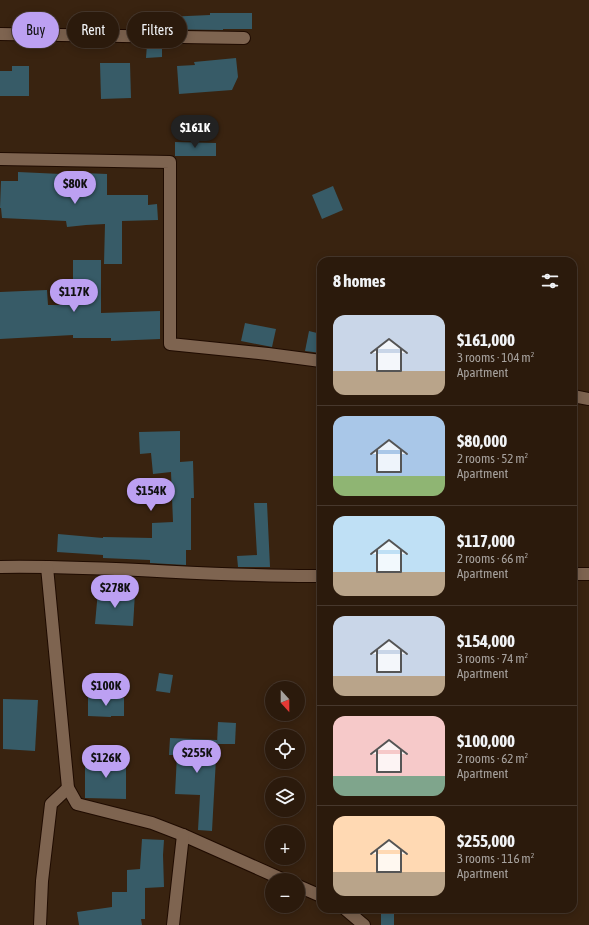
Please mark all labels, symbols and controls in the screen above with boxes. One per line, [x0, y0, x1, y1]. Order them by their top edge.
chip: Buy [12, 12, 59, 48]
chip: Rent [67, 12, 119, 48]
chip: Filters [127, 12, 187, 48]
pin: $161K [167, 115, 223, 149]
text: $161K [180, 120, 210, 135]
pin: $80K [51, 171, 99, 205]
text: $80K [63, 176, 87, 191]
icon: filters [539, 270, 561, 292]
text: 8 homes [333, 271, 386, 291]
pin: $117K [46, 279, 102, 313]
text: $117K [59, 284, 89, 299]
text: $161,000 [457, 330, 515, 350]
icon: home [365, 331, 413, 379]
text: 3 rooms · 104 m² [457, 350, 534, 365]
text: Apartment [457, 365, 508, 380]
text: $80,000 [457, 431, 507, 451]
icon: home [365, 432, 413, 480]
text: 2 rooms · 52 m² [457, 451, 528, 466]
text: Apartment [457, 466, 508, 481]
pin: $154K [123, 478, 179, 512]
text: $154K [136, 483, 166, 498]
text: $117,000 [457, 531, 515, 551]
icon: home [365, 532, 413, 580]
text: 2 rooms · 66 m² [457, 551, 528, 566]
text: Apartment [457, 566, 508, 581]
pin: $278K [87, 575, 143, 609]
text: $278K [100, 580, 130, 595]
text: $154,000 [457, 631, 515, 651]
icon: home [365, 632, 413, 680]
text: 3 rooms · 74 m² [457, 651, 528, 666]
text: Apartment [457, 666, 508, 681]
pin: $100K [78, 673, 134, 707]
text: $100K [91, 678, 121, 693]
north arrow [265, 681, 305, 721]
map controls [265, 681, 305, 913]
button: locate [265, 729, 305, 769]
text: $100,000 [457, 731, 515, 751]
icon: home [365, 732, 413, 780]
pin: $255K [169, 740, 225, 774]
pin: $126K [78, 745, 134, 779]
text: $255K [182, 745, 212, 760]
text: $126K [91, 750, 121, 765]
text: 2 rooms · 62 m² [457, 751, 528, 766]
text: Apartment [457, 766, 508, 781]
button: layers [265, 777, 305, 817]
button: + [265, 825, 305, 865]
text: $255,000 [457, 831, 515, 851]
icon: home [365, 832, 413, 880]
text: 3 rooms · 116 m² [457, 851, 534, 866]
text: Apartment [457, 866, 508, 881]
button: − [265, 873, 305, 913]

